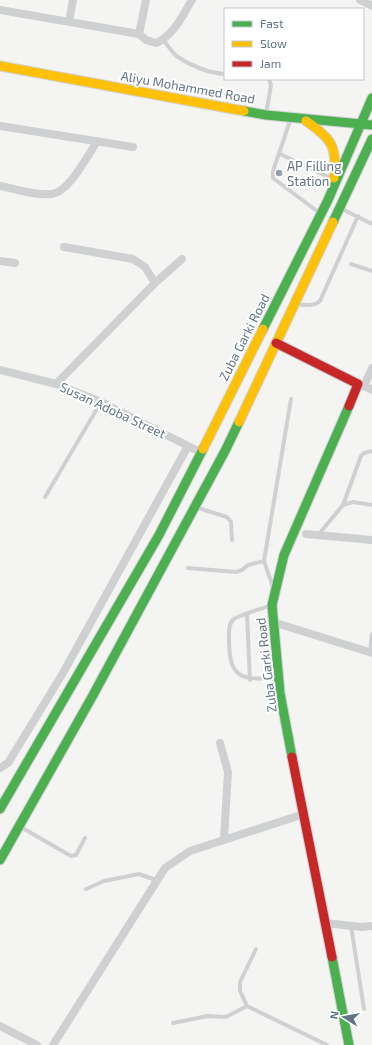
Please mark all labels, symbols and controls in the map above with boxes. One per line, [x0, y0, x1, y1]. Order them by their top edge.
legend [224, 8, 364, 80]
text: Fast [260, 16, 284, 30]
text: Slow [260, 36, 287, 50]
text: Jam [260, 56, 281, 70]
street label: Aliyu Mohammed Road [120, 67, 256, 107]
place label: AP Filling Station [287, 158, 341, 189]
marker: AP Filling Station [274, 168, 284, 178]
street label: Zuba Garki Road [215, 291, 273, 383]
street label: Susan Adoba Street [57, 378, 169, 442]
street label: Zuba Garki Road [252, 617, 280, 713]
north arrow [324, 997, 364, 1037]
text: N [327, 1010, 341, 1020]

